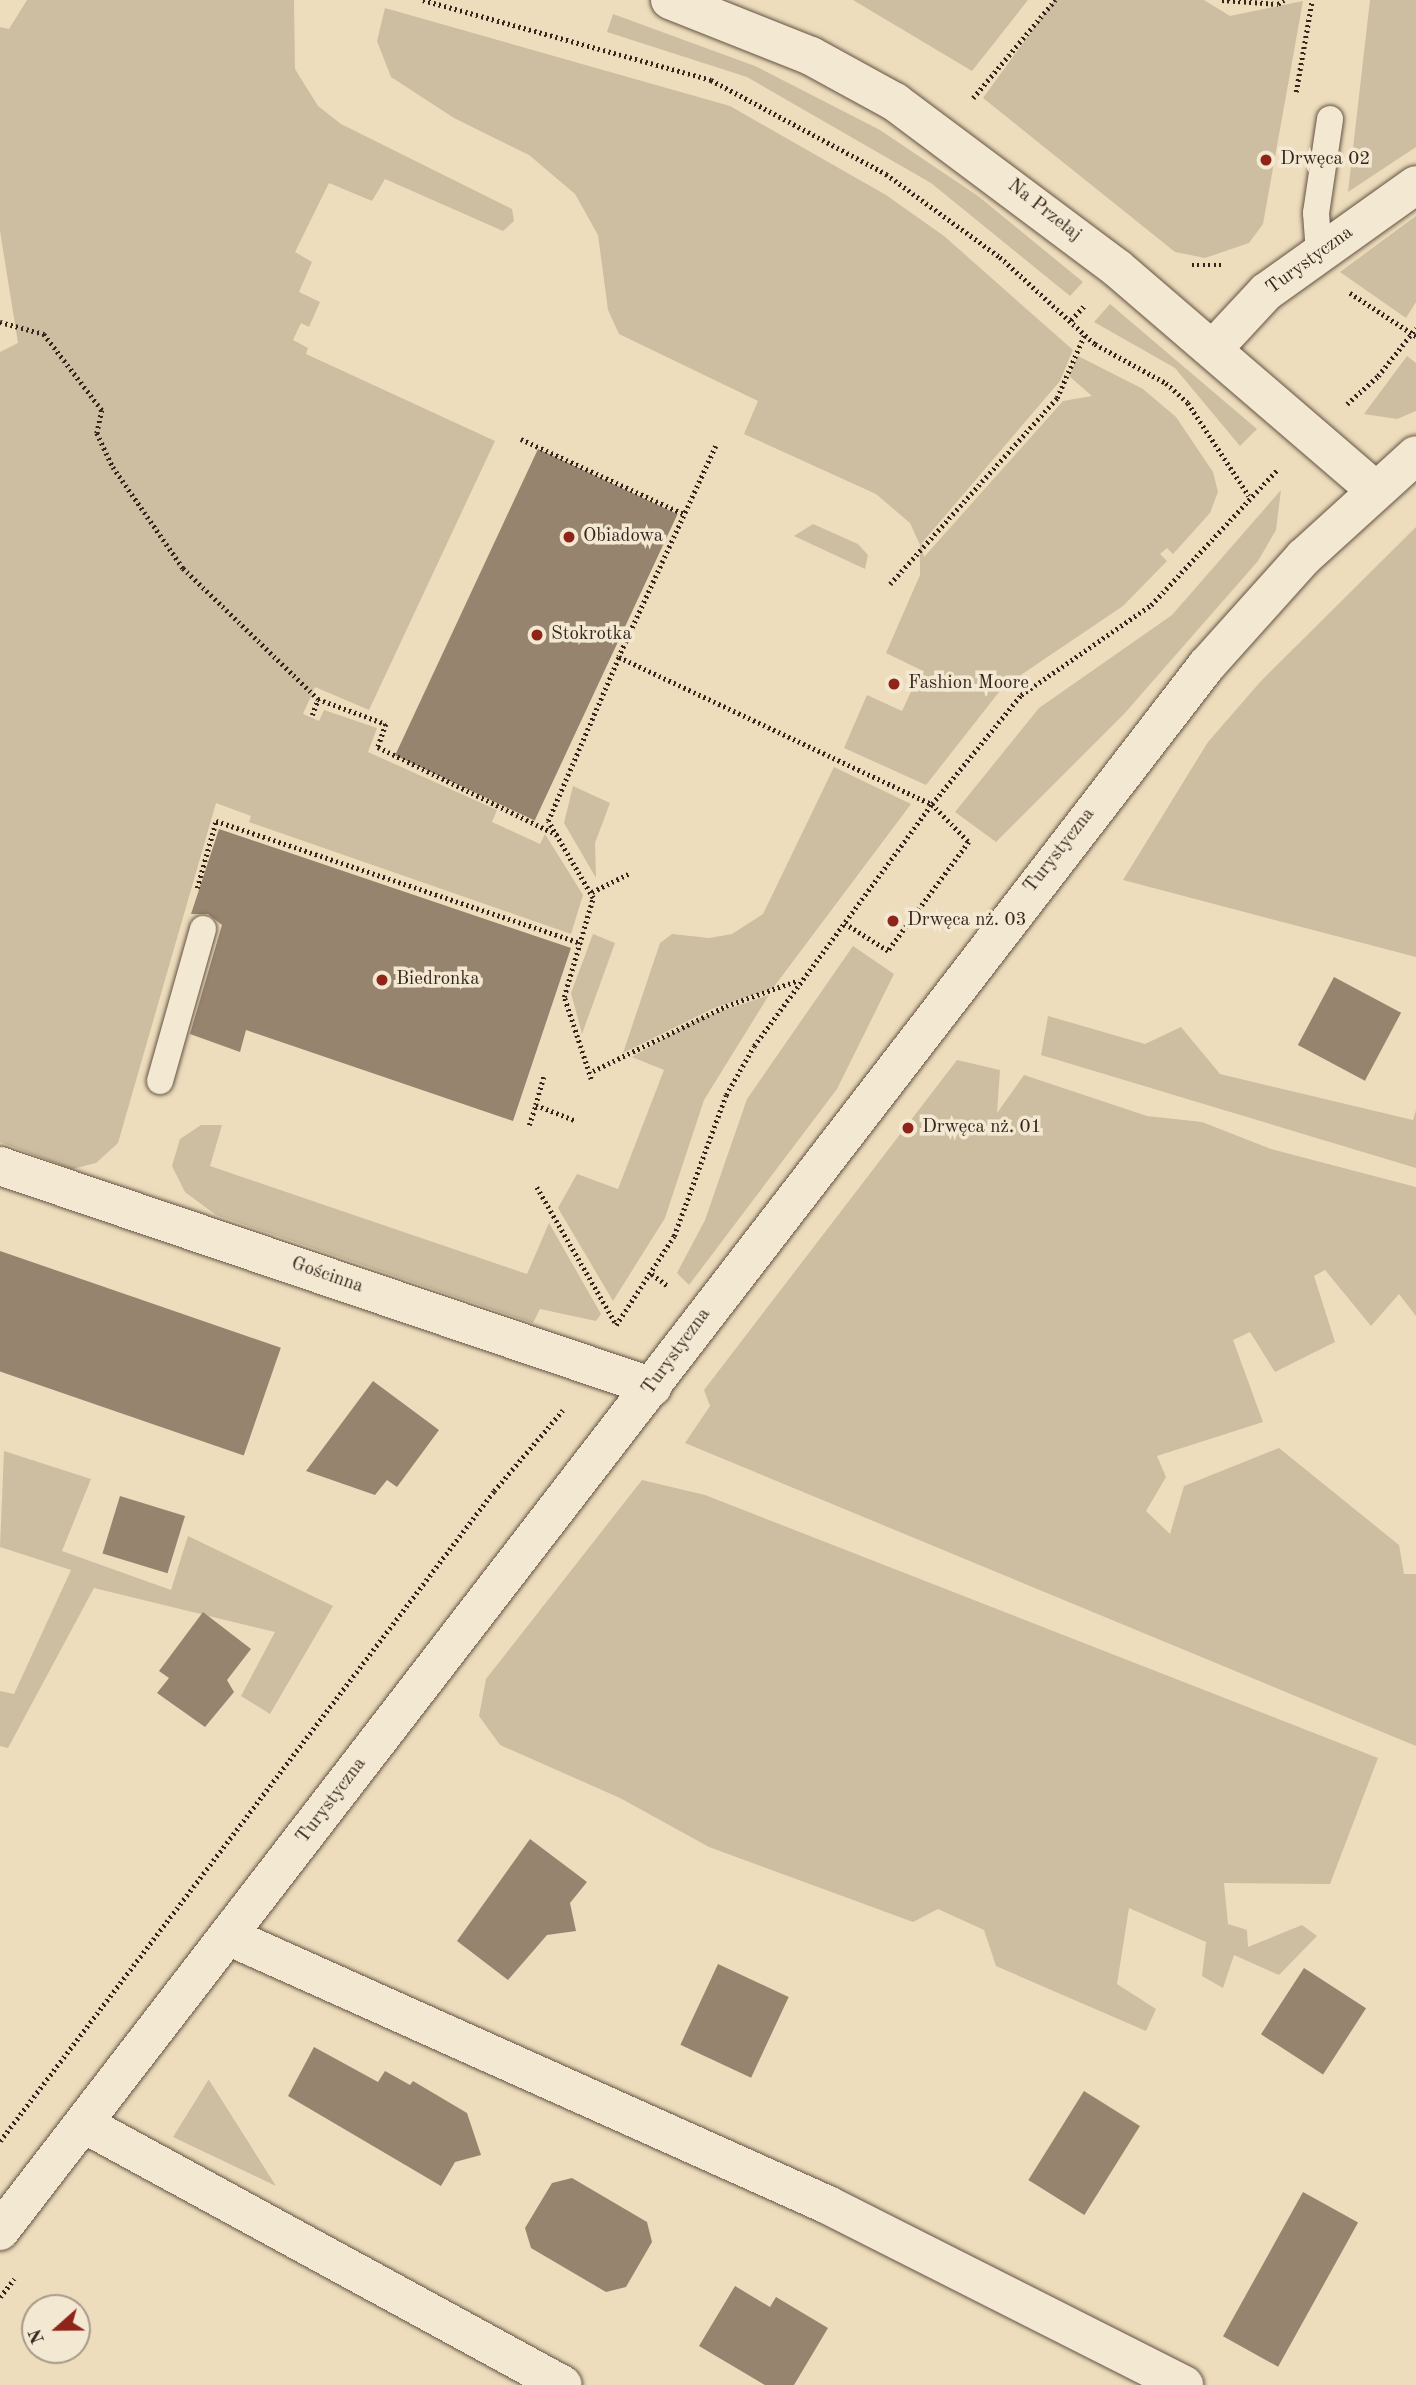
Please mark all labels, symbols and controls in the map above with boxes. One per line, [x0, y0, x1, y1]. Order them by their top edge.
place label: Drwęca 02 [1280, 149, 1370, 171]
marker: Drwęca 02 [1258, 152, 1274, 168]
street label: Na Przełaj [1002, 175, 1086, 247]
street label: Turystyczna [1262, 222, 1358, 300]
place label: Obiadowa [583, 526, 663, 548]
marker: Obiadowa [561, 529, 577, 545]
place label: Stokrotka [551, 624, 632, 646]
marker: Stokrotka [529, 627, 545, 643]
place label: Fashion Moore [908, 673, 1029, 695]
marker: Fashion Moore [886, 676, 902, 692]
street label: Turystyczna [1020, 804, 1100, 898]
place label: Drwęca nż. 03 [907, 910, 1026, 932]
marker: Drwęca nż. 03 [885, 913, 901, 929]
place label: Biedronka [396, 969, 480, 991]
marker: Biedronka [374, 972, 390, 988]
place label: Drwęca nż. 01 [922, 1117, 1041, 1139]
marker: Drwęca nż. 01 [900, 1120, 916, 1136]
street label: Gościnna [288, 1253, 366, 1299]
street label: Turystyczna [638, 1304, 716, 1400]
street label: Turystyczna [292, 1753, 372, 1849]
north arrow [21, 2294, 91, 2364]
text: N [26, 2326, 49, 2346]

